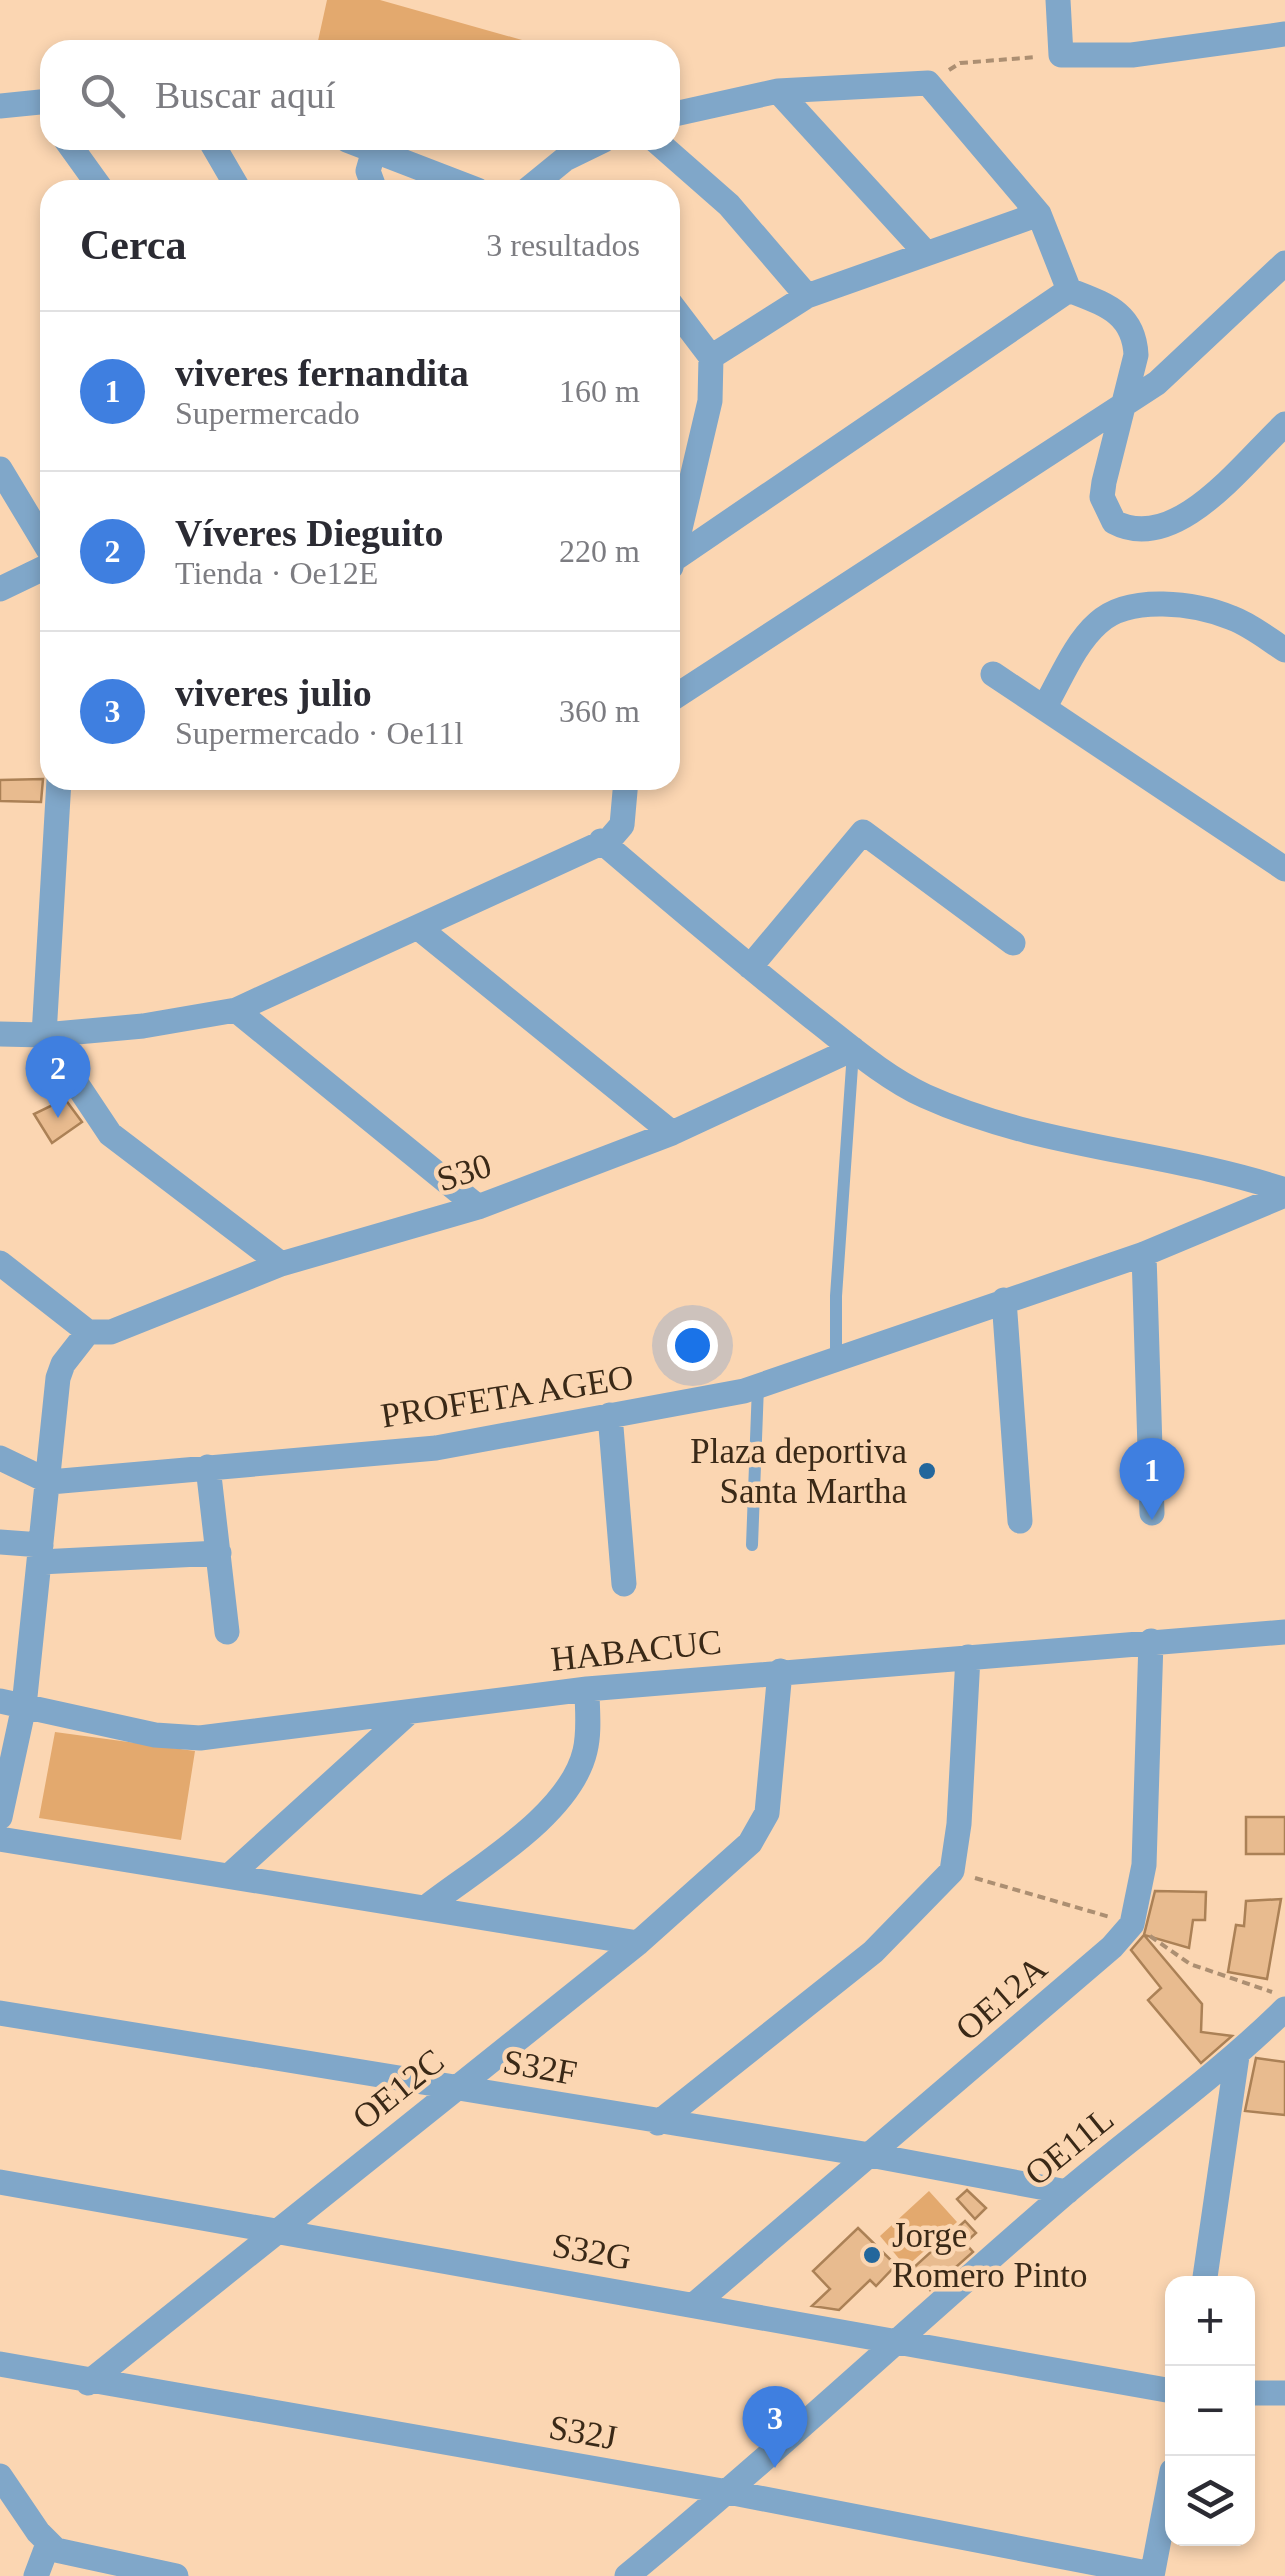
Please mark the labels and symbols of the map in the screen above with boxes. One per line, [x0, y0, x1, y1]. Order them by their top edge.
pin: 2 [26, 1036, 90, 1118]
street label: S30 [432, 1146, 496, 1199]
your location [667, 1320, 718, 1371]
street label: PROFETA AGEO [378, 1357, 636, 1436]
place label: Plaza deportiva Santa Martha [690, 1432, 907, 1511]
pin: 1 [1120, 1438, 1184, 1520]
marker: Plaza deportiva Santa Martha [916, 1460, 938, 1482]
street label: HABACUC [549, 1622, 723, 1679]
street label: OE12A [948, 1948, 1055, 2048]
street label: OE12C [345, 2041, 451, 2138]
street label: S32F [500, 2042, 580, 2093]
street label: OE11L [1018, 2099, 1121, 2194]
place label: Jorge Romero Pinto [892, 2216, 1087, 2295]
street label: S32G [549, 2225, 635, 2278]
marker: Jorge Romero Pinto [861, 2244, 883, 2266]
pin: 3 [742, 2386, 808, 2468]
street label: S32J [546, 2407, 620, 2458]

